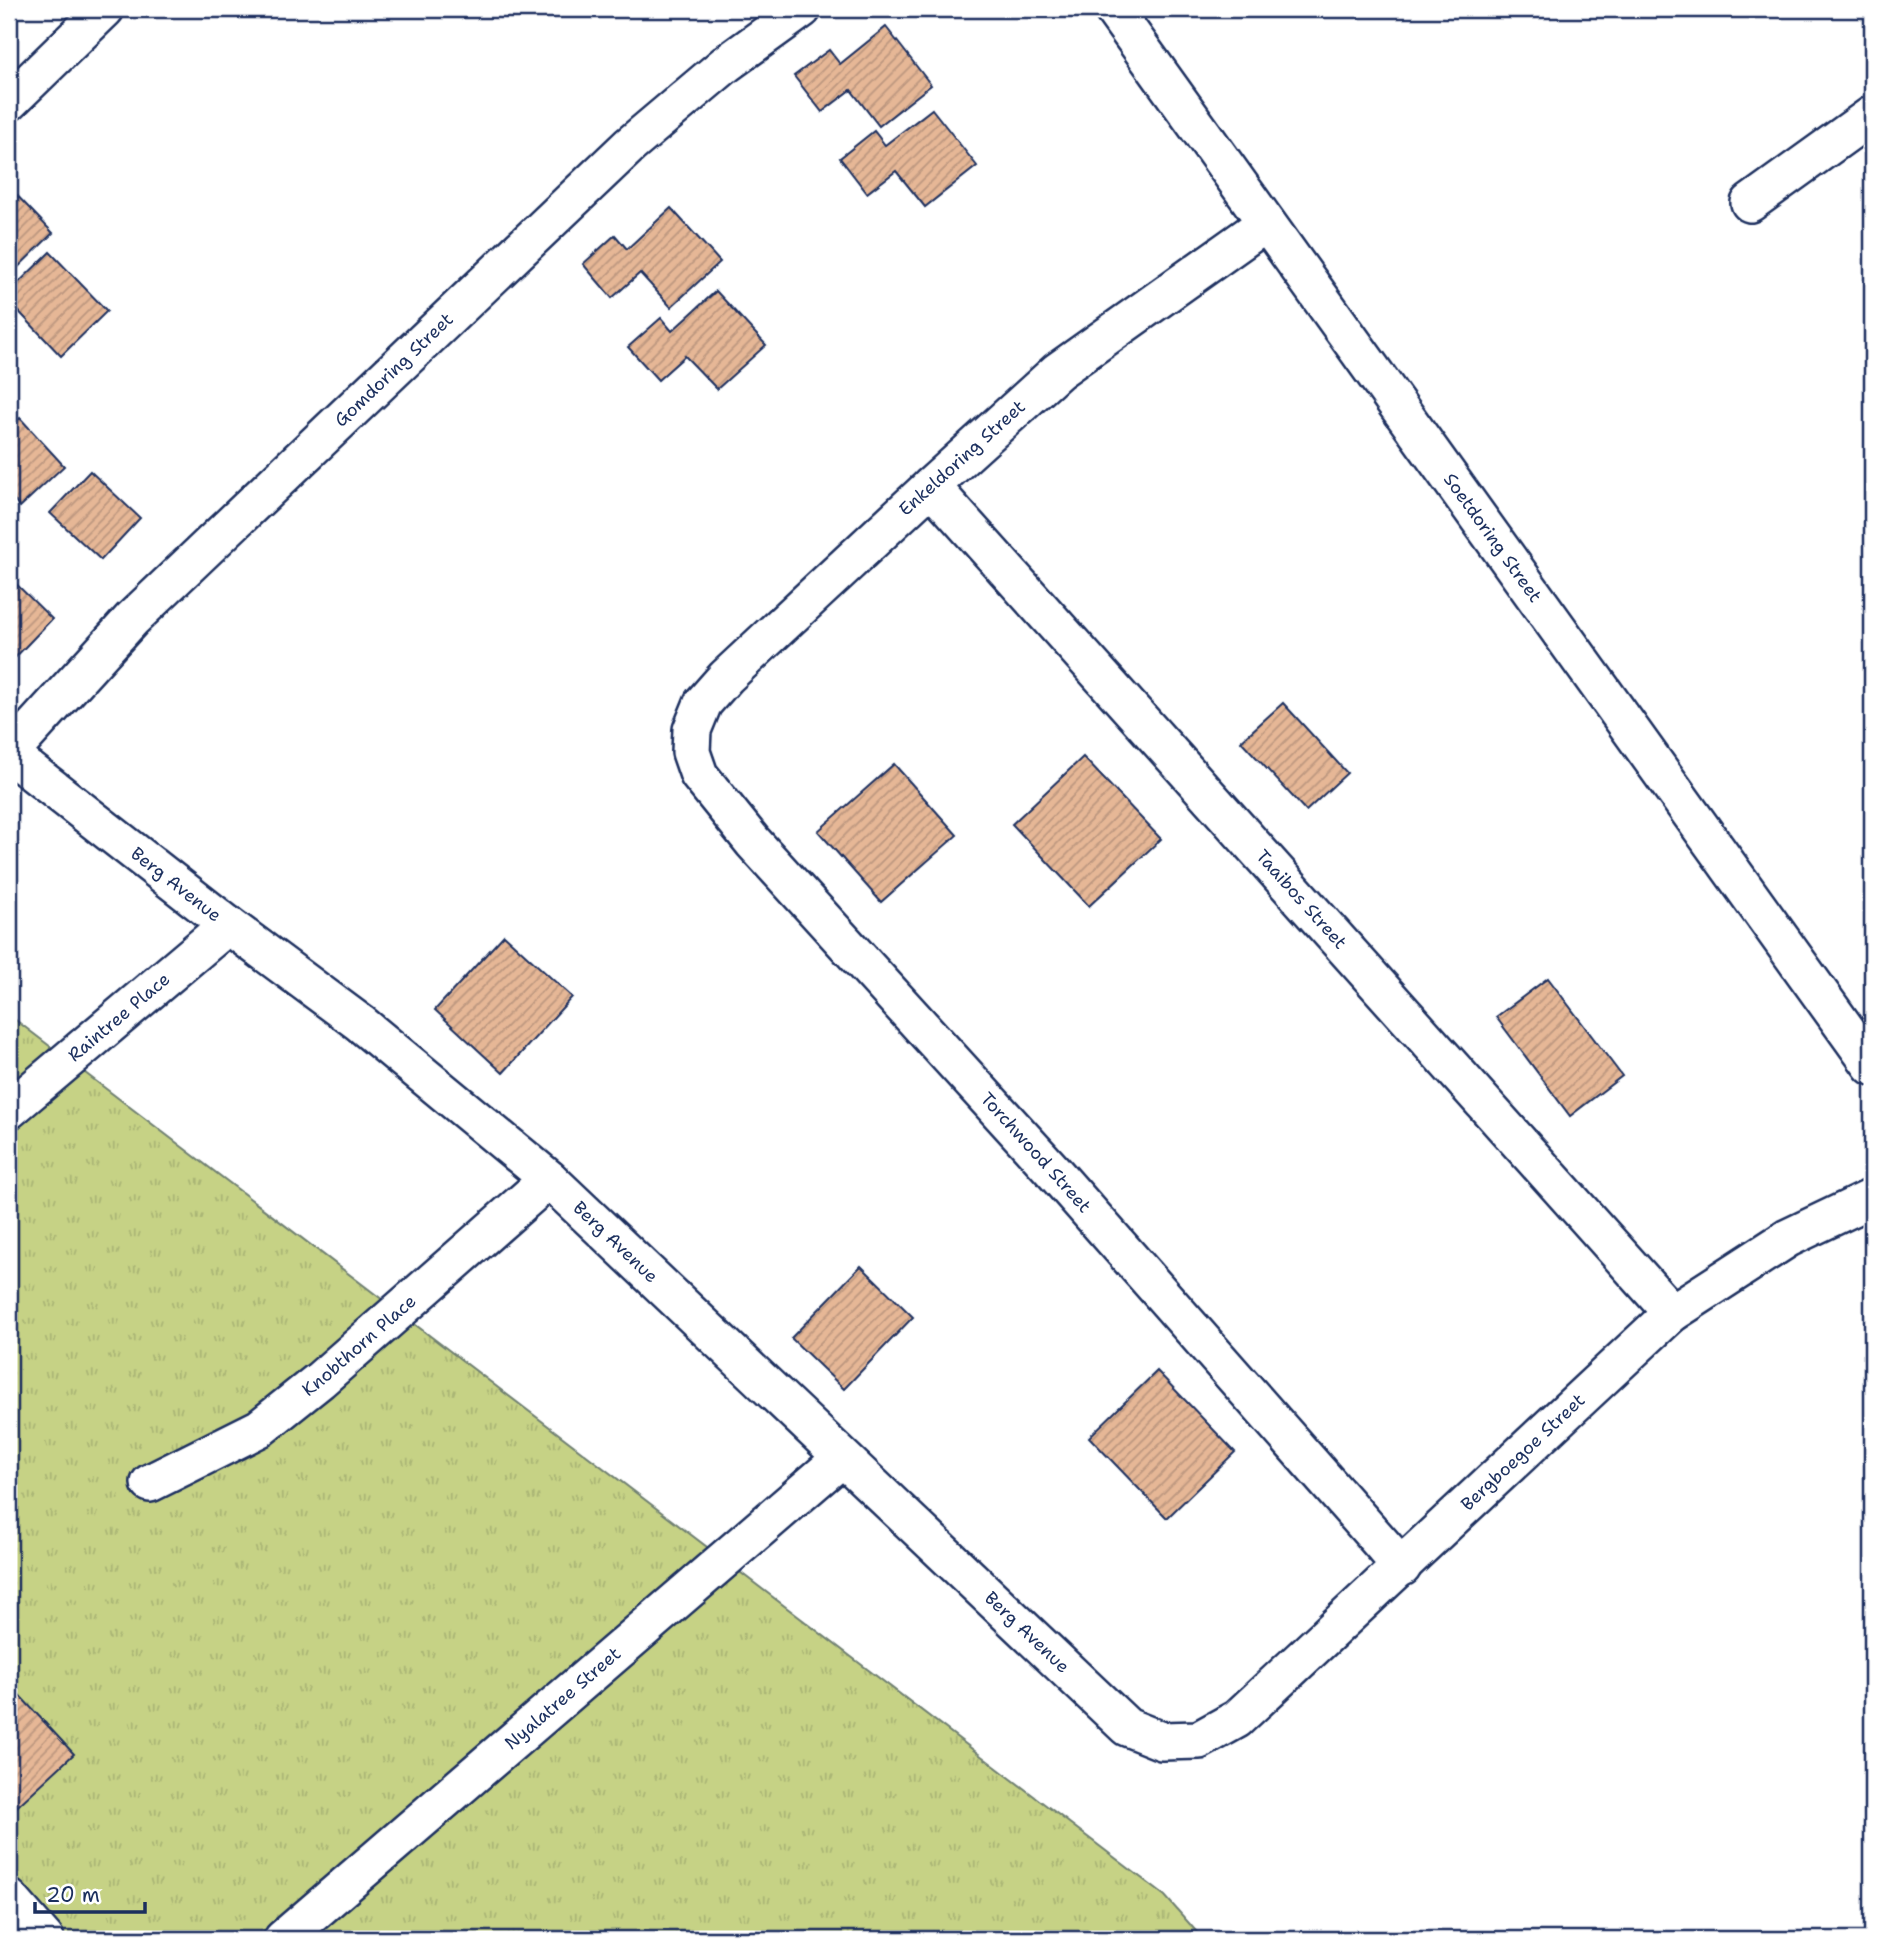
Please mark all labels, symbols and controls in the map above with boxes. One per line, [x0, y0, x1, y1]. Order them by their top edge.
street label: Gomdoring Street [329, 307, 458, 432]
street label: Enkeldoring Street [894, 395, 1030, 521]
street label: Soetdoring Street [1438, 468, 1547, 607]
street label: Berg Avenue [126, 842, 226, 927]
street label: Taaibos Street [1251, 845, 1352, 954]
street label: Raintree Place [63, 967, 175, 1067]
street label: Torchwood Street [975, 1087, 1096, 1218]
street label: Berg Avenue [568, 1196, 663, 1288]
street label: Knobthorn Place [297, 1289, 421, 1402]
street label: Bergboegoe Street [1456, 1388, 1590, 1516]
street label: Berg Avenue [979, 1586, 1075, 1678]
street label: Nyalatree Street [500, 1642, 626, 1755]
scale bar [35, 1871, 145, 1915]
text: 20 m [46, 1881, 100, 1909]

